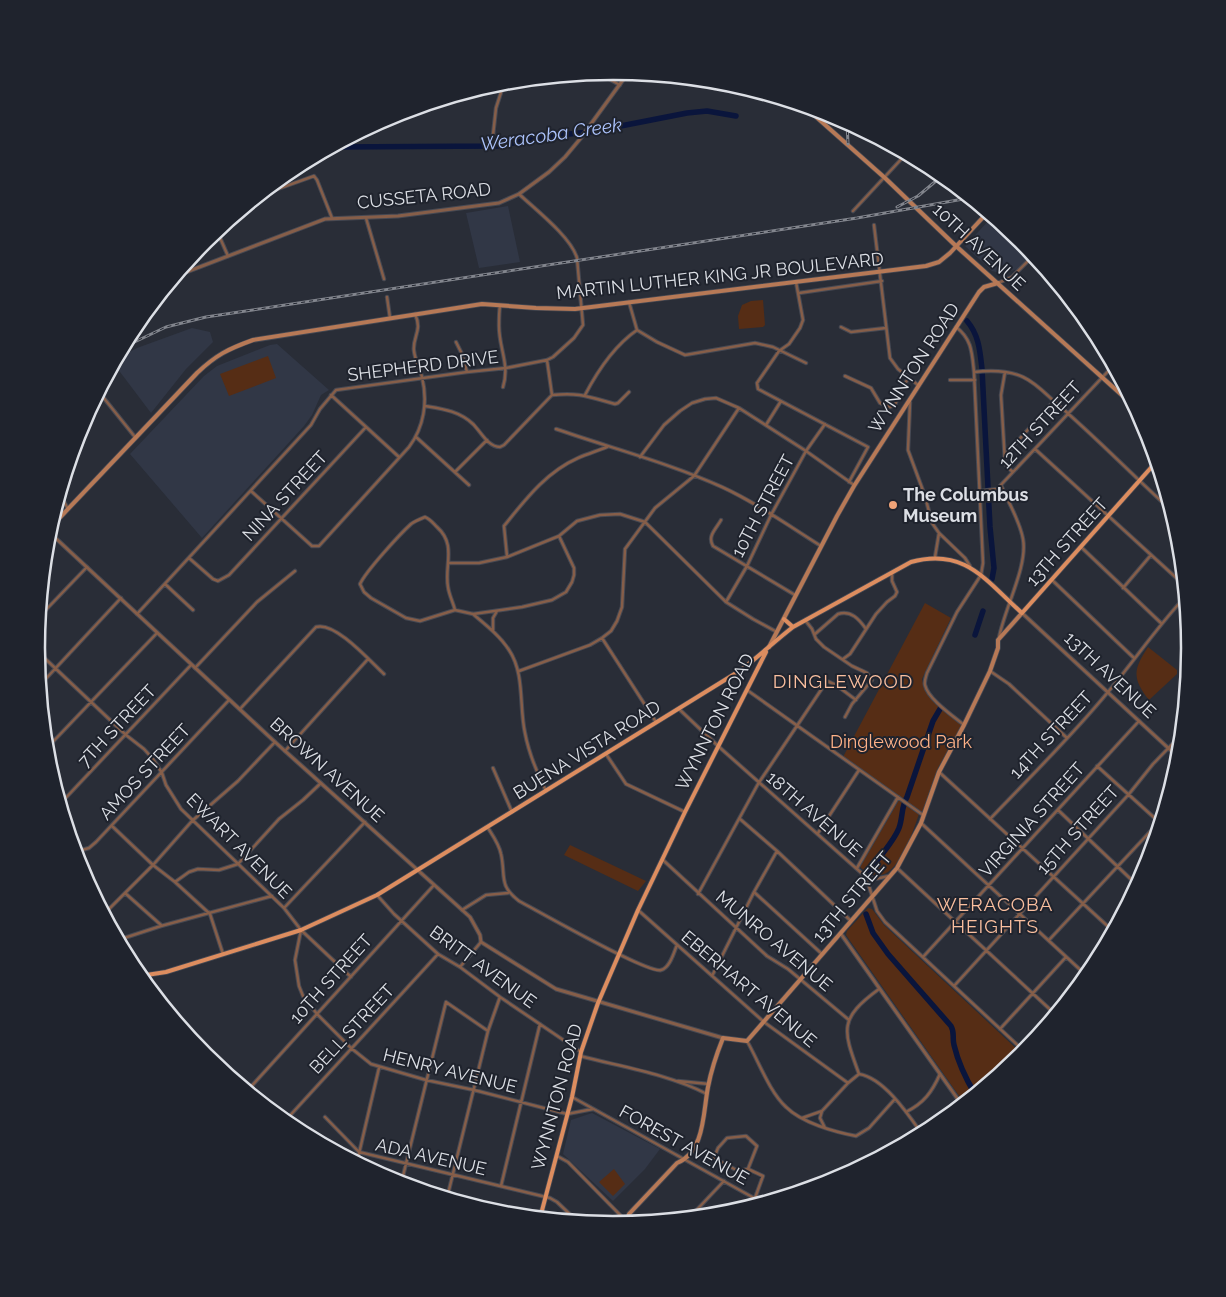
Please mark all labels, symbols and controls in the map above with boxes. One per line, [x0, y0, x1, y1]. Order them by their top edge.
water label: Weracoba Creek [479, 113, 623, 155]
street label: CUSSETA ROAD [356, 178, 492, 213]
street label: 10TH AVENUE [929, 198, 1030, 295]
street label: MARTIN LUTHER KING JR BOULEVARD [555, 248, 885, 303]
street label: WYNNTON ROAD [864, 299, 964, 437]
street label: SHEPHERD DRIVE [346, 346, 500, 385]
street label: 12TH STREET [994, 377, 1085, 473]
street label: NINA STREET [238, 446, 332, 545]
street label: 10TH STREET [727, 451, 798, 561]
place label: The Columbus Museum [903, 484, 1028, 526]
street label: 13TH STREET [1022, 493, 1112, 590]
marker: The Columbus Museum [887, 499, 899, 511]
street label: 13TH AVENUE [1060, 627, 1160, 722]
street label: WYNNTON ROAD [671, 650, 758, 794]
district label: DINGLEWOOD [773, 670, 913, 692]
street label: 7TH STREET [73, 680, 160, 771]
street label: 14TH STREET [1005, 687, 1097, 783]
street label: BUENA VISTA ROAD [509, 696, 664, 803]
street label: BROWN AVENUE [266, 713, 389, 826]
street label: AMOS STREET [95, 719, 194, 824]
park label: Dinglewood Park [830, 731, 972, 752]
street label: VIRGINIA STREET [975, 758, 1089, 881]
street label: 18TH AVENUE [762, 767, 866, 861]
street label: 15TH STREET [1032, 781, 1123, 878]
street label: EWART AVENUE [183, 789, 296, 902]
street label: 13TH STREET [808, 847, 896, 946]
street label: MUNRO AVENUE [712, 886, 837, 995]
district label: WERACOBA HEIGHTS [937, 893, 1053, 937]
street label: BRITT AVENUE [426, 921, 541, 1012]
street label: EBERHART AVENUE [677, 926, 821, 1051]
street label: 10TH STREET [285, 930, 376, 1028]
street label: BELL STREET [305, 980, 398, 1078]
street label: WYNNTON ROAD [527, 1021, 586, 1172]
street label: HENRY AVENUE [381, 1044, 519, 1097]
street label: FOREST AVENUE [616, 1100, 753, 1189]
street label: ADA AVENUE [374, 1134, 489, 1179]

